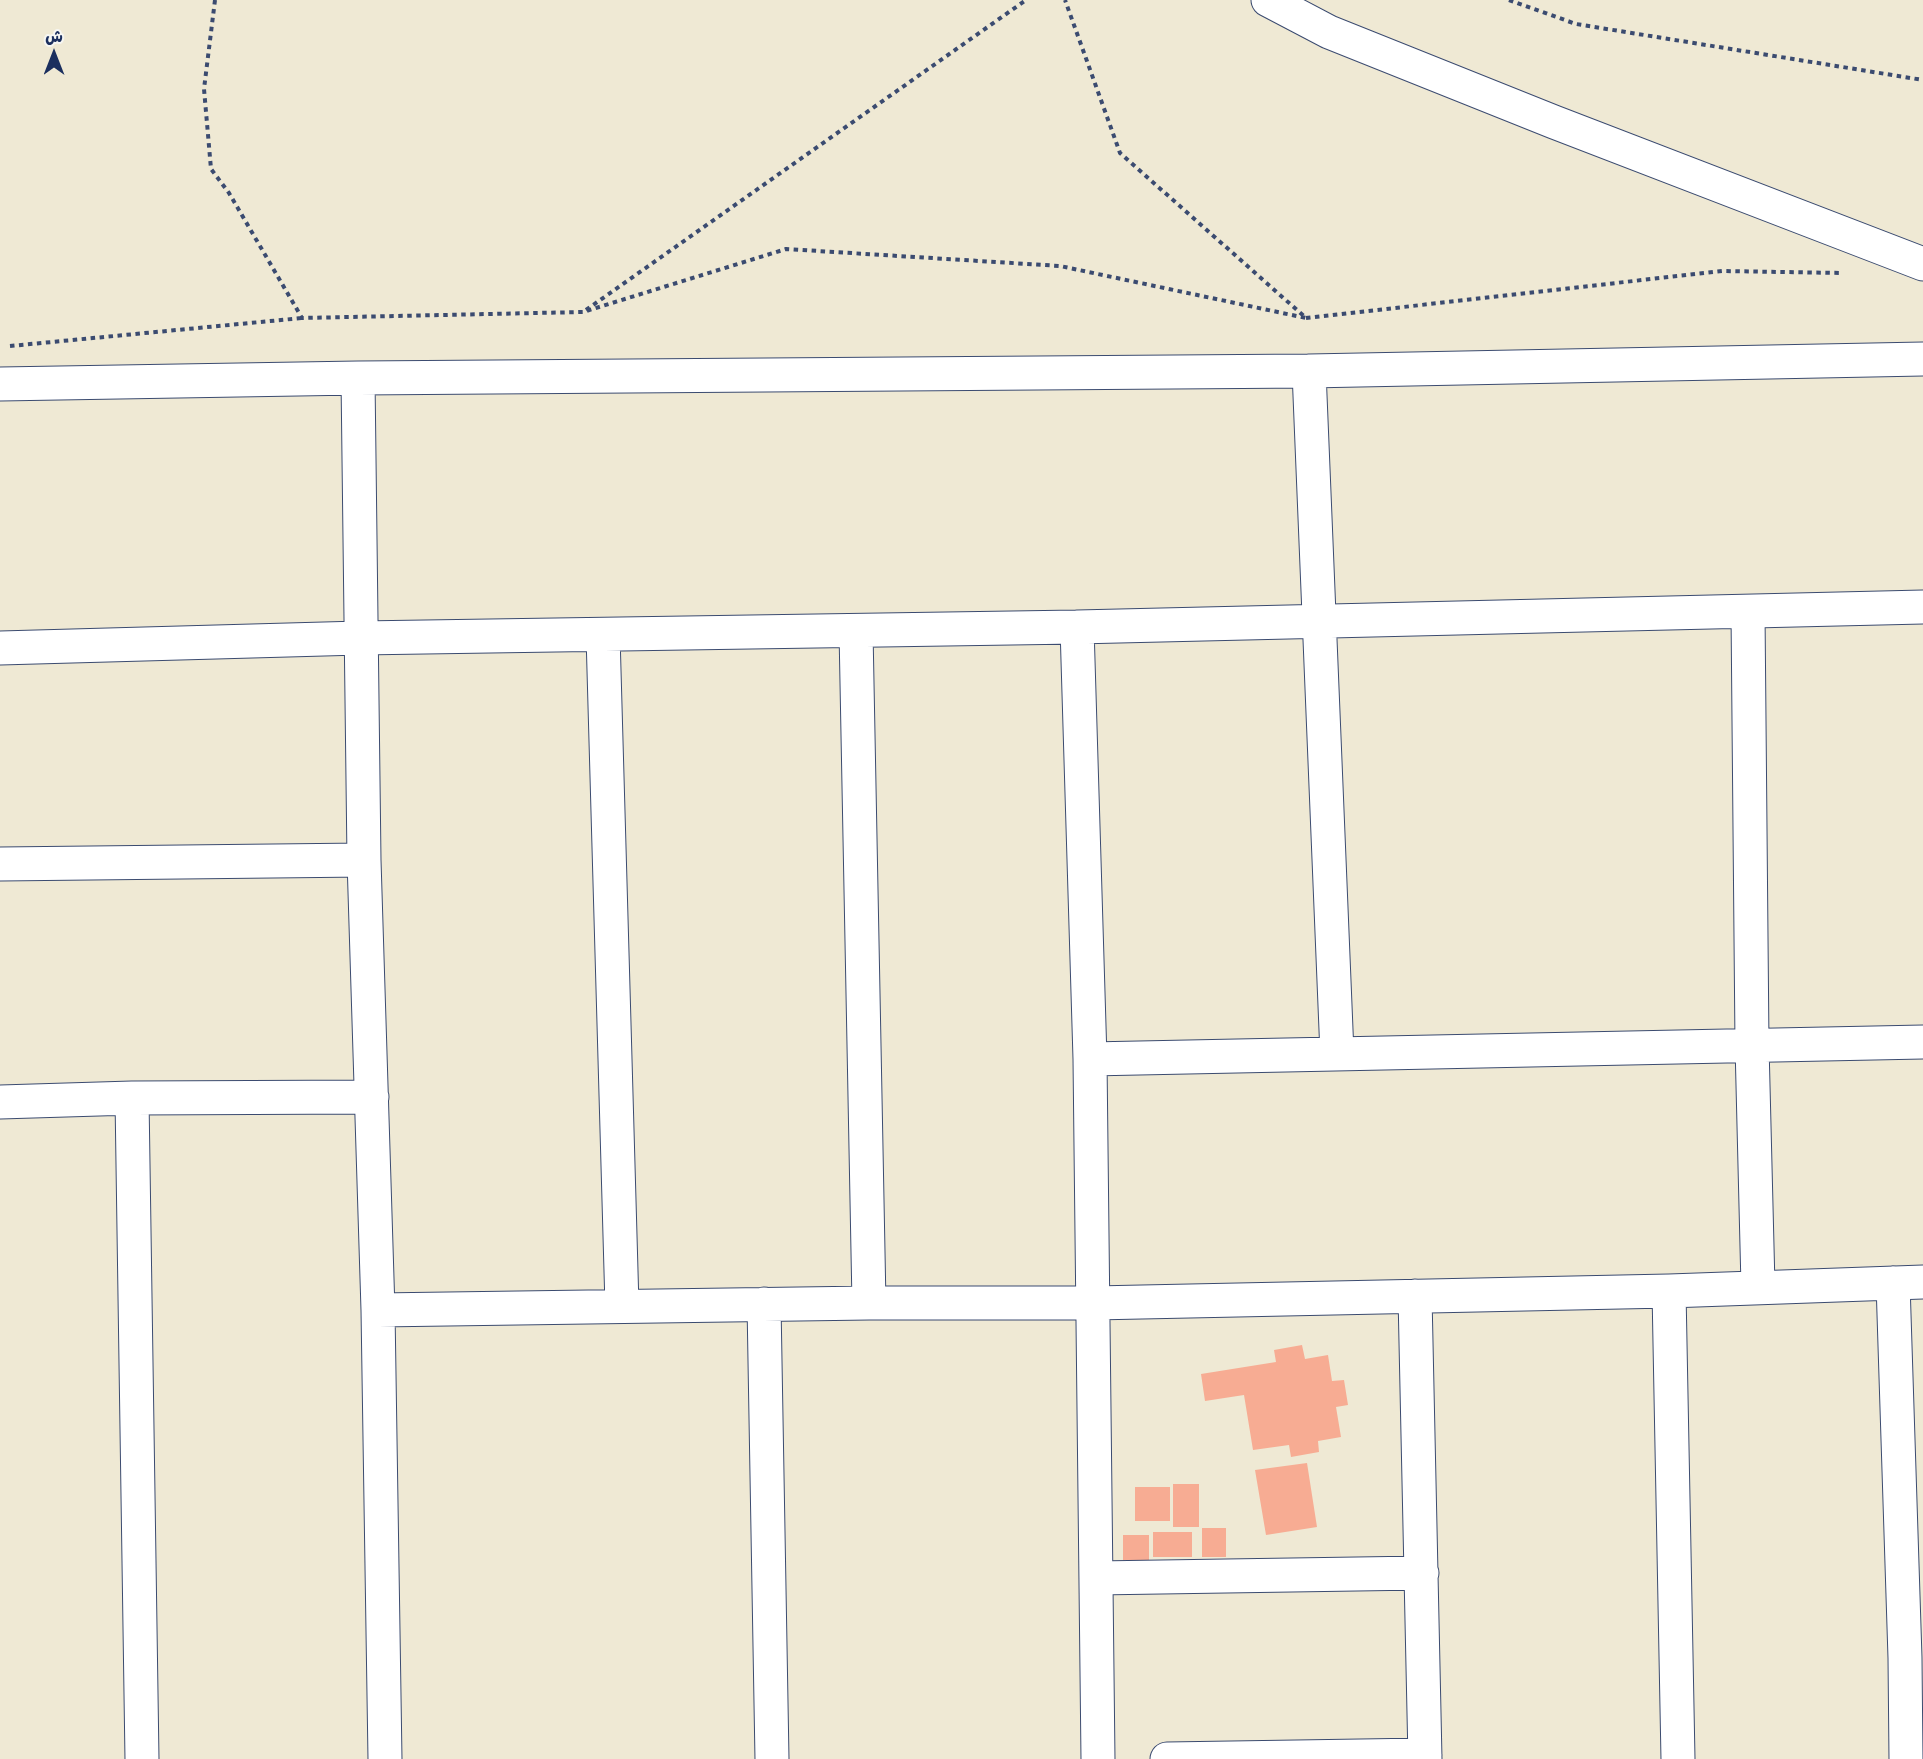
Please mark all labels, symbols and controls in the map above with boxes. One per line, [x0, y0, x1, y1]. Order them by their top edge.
north arrow [24, 24, 84, 84]
text: ش [45, 25, 63, 46]

